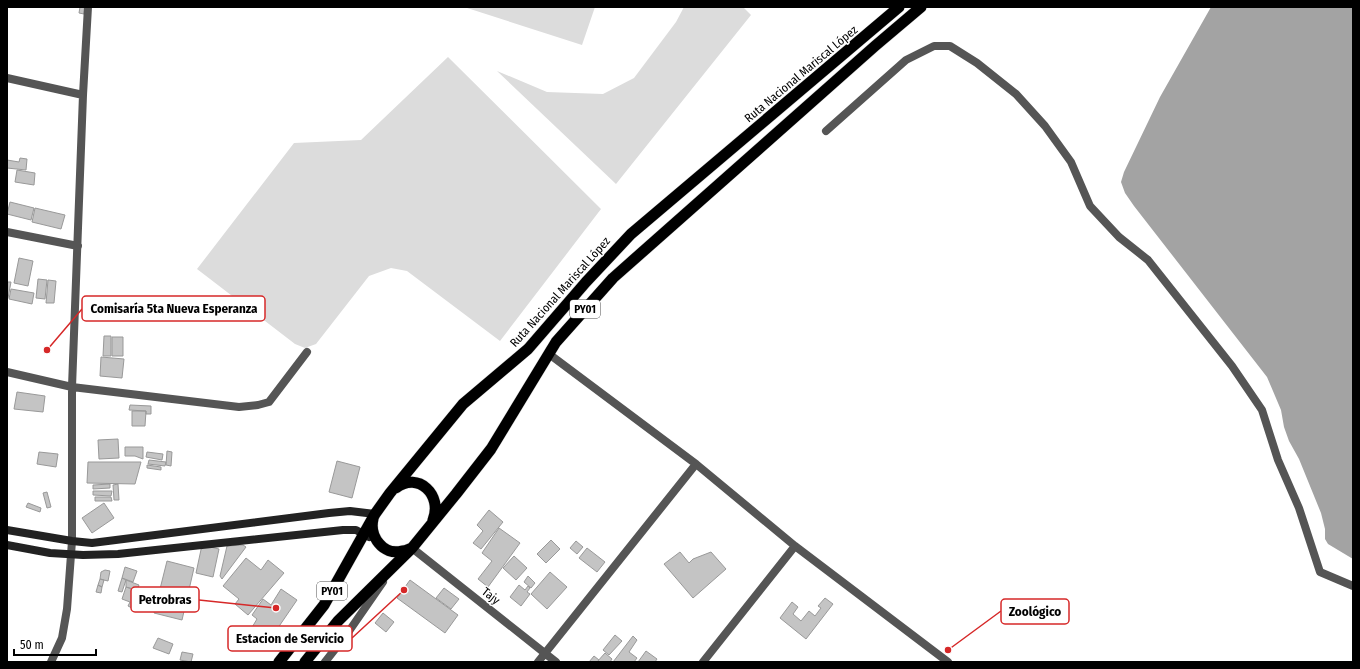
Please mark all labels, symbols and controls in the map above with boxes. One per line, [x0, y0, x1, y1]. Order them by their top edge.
street label: Ruta Nacional Mariscal López [742, 23, 860, 125]
street label: Ruta Nacional Mariscal López [507, 234, 613, 350]
callout: Comisaría 5ta Nueva Esperanza [82, 296, 265, 321]
road number: PY01 [570, 300, 600, 318]
text: Comisaría 5ta Nueva Esperanza [91, 301, 258, 316]
road number: PY01 [317, 582, 347, 600]
street label: Tajy [479, 585, 503, 608]
callout: Petrobras [131, 587, 199, 612]
text: Petrobras [139, 592, 192, 607]
callout: Zoológico [1001, 599, 1069, 624]
text: Zoológico [1009, 604, 1061, 619]
callout: Estacion de Servicio [228, 626, 352, 651]
scale bar [14, 631, 96, 657]
text: Estacion de Servicio [236, 631, 344, 646]
text: 50 m [20, 638, 44, 652]

